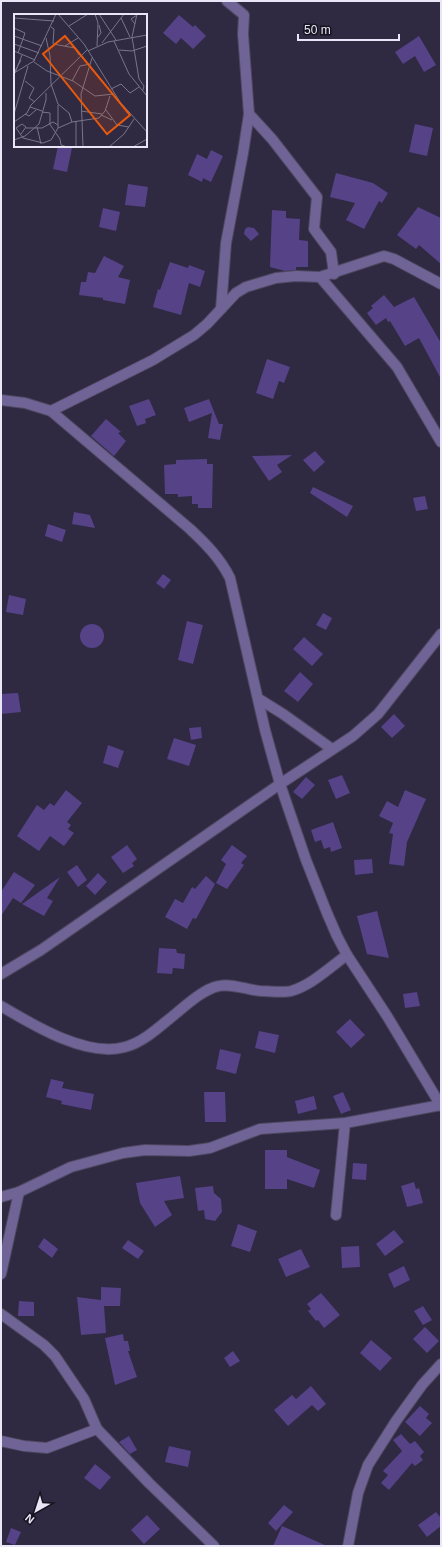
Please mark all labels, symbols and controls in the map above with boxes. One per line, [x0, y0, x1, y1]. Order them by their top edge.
inset map [14, 14, 147, 147]
scale bar [298, 16, 399, 42]
text: 50 m [304, 23, 331, 37]
north arrow [16, 1491, 56, 1531]
text: N [23, 1512, 37, 1526]

